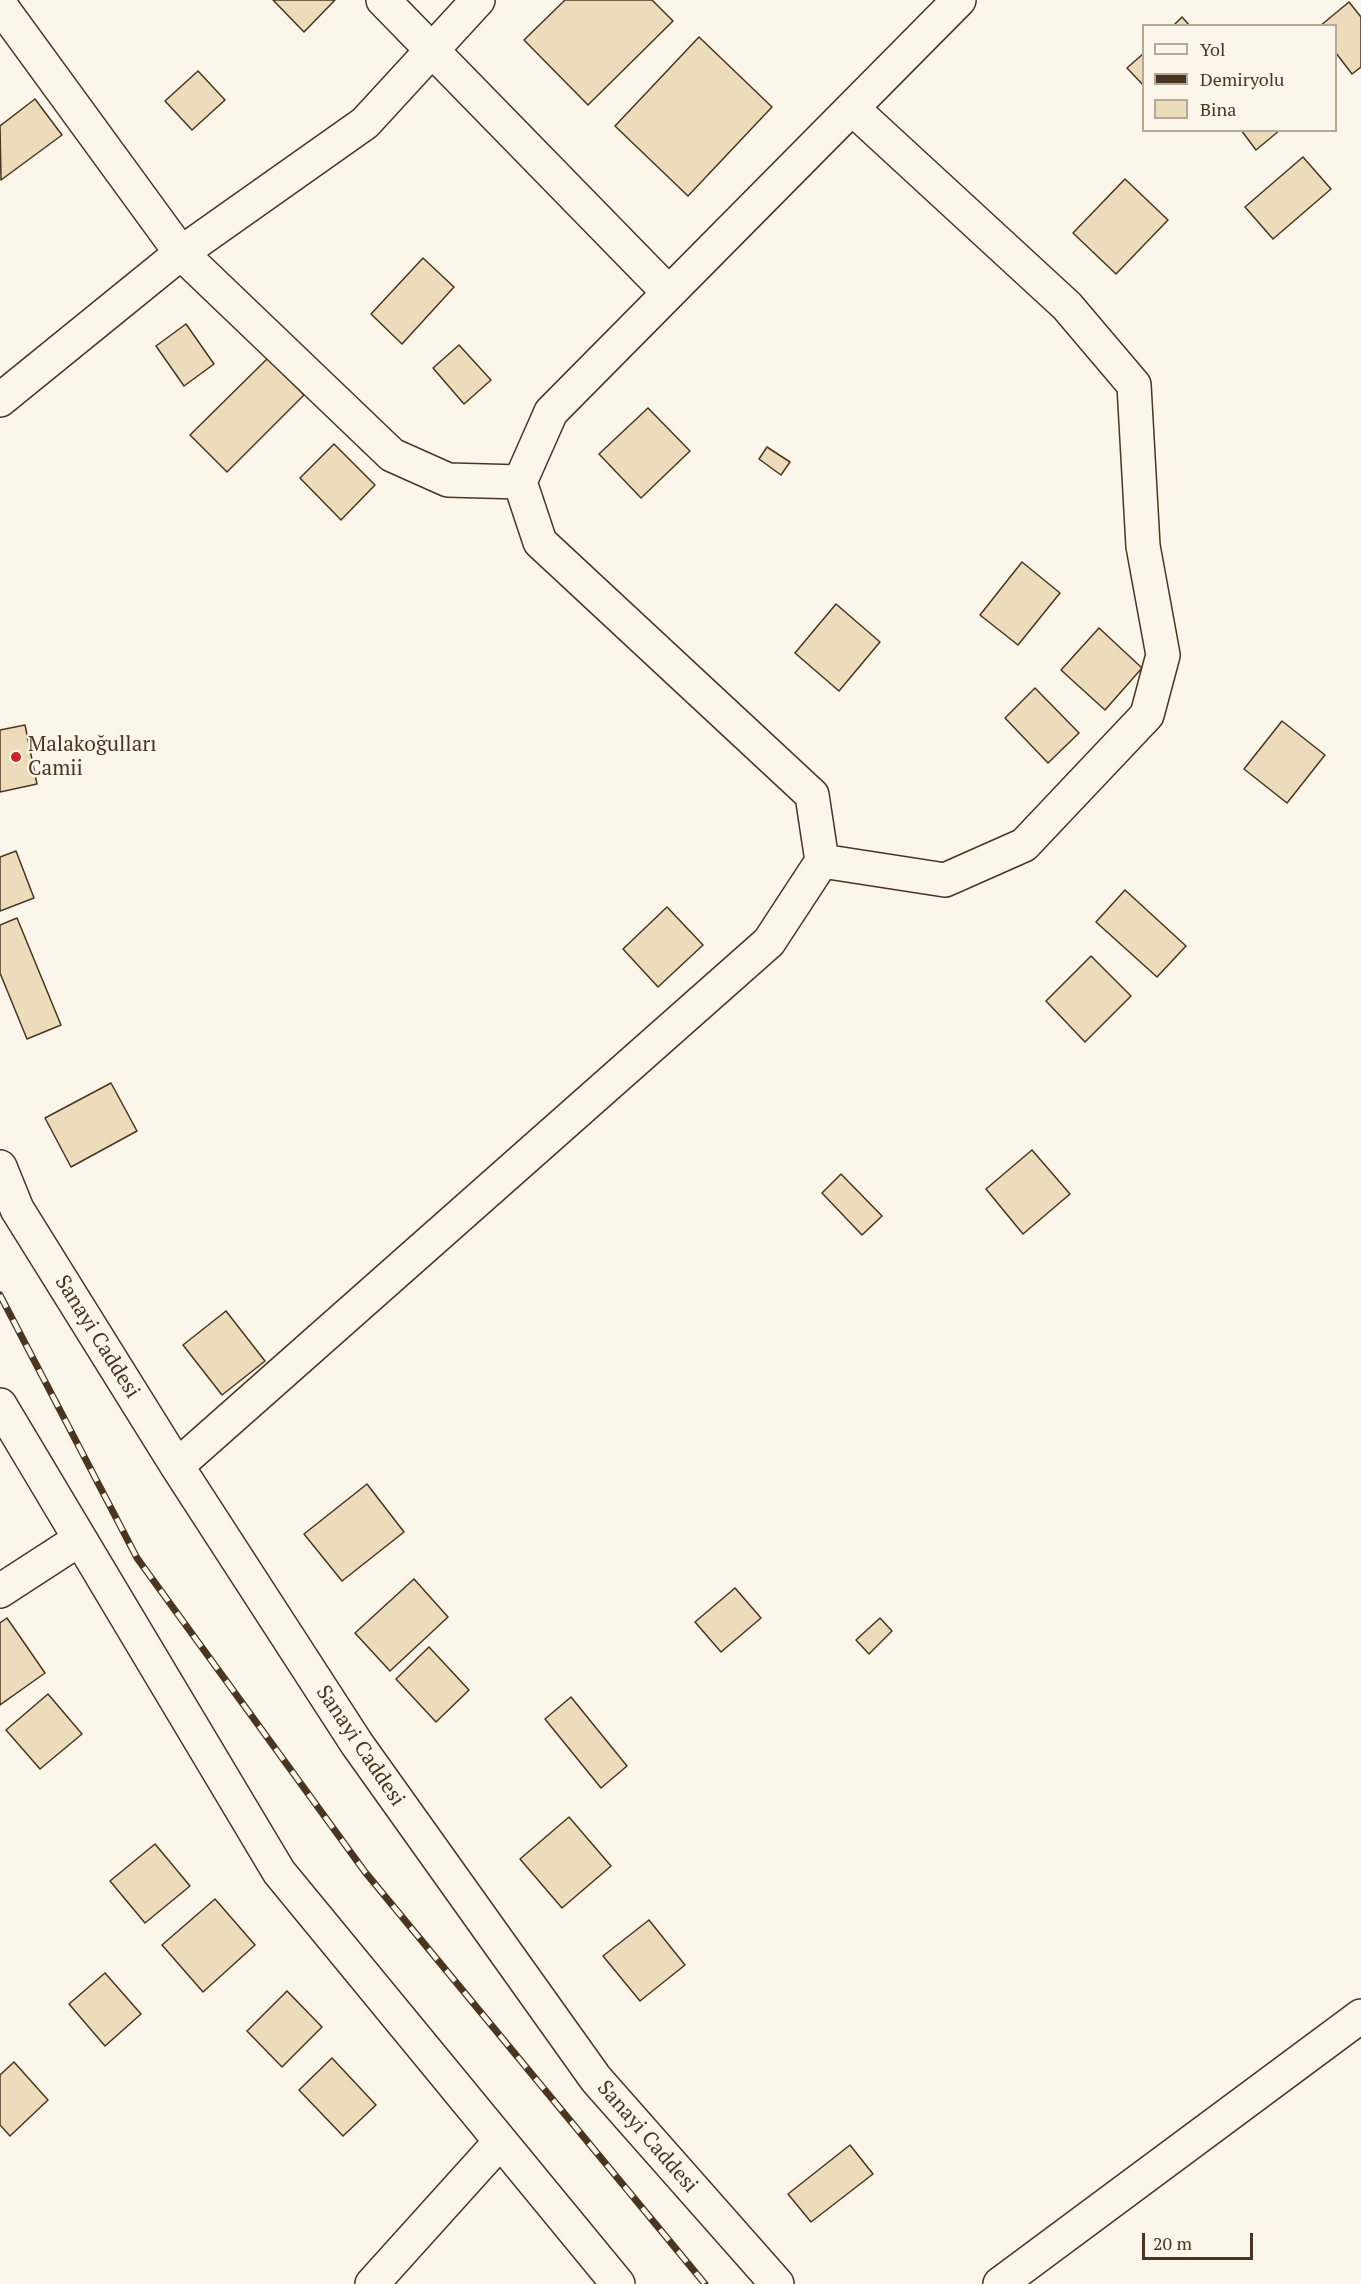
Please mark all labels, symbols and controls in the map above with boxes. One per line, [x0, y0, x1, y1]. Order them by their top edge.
legend [1142, 24, 1337, 132]
text: Yol [1200, 37, 1225, 61]
text: Demiryolu [1200, 67, 1284, 91]
text: Bina [1200, 97, 1236, 121]
place label: Malakoğulları Camii [28, 732, 157, 782]
marker: Malakoğulları Camii [9, 750, 23, 764]
street label: Sanayi Caddesi [49, 1271, 145, 1403]
street label: Sanayi Caddesi [310, 1681, 410, 1811]
street label: Sanayi Caddesi [591, 2076, 703, 2198]
scale bar [1145, 2221, 1256, 2259]
text: 20 m [1153, 2231, 1192, 2255]

